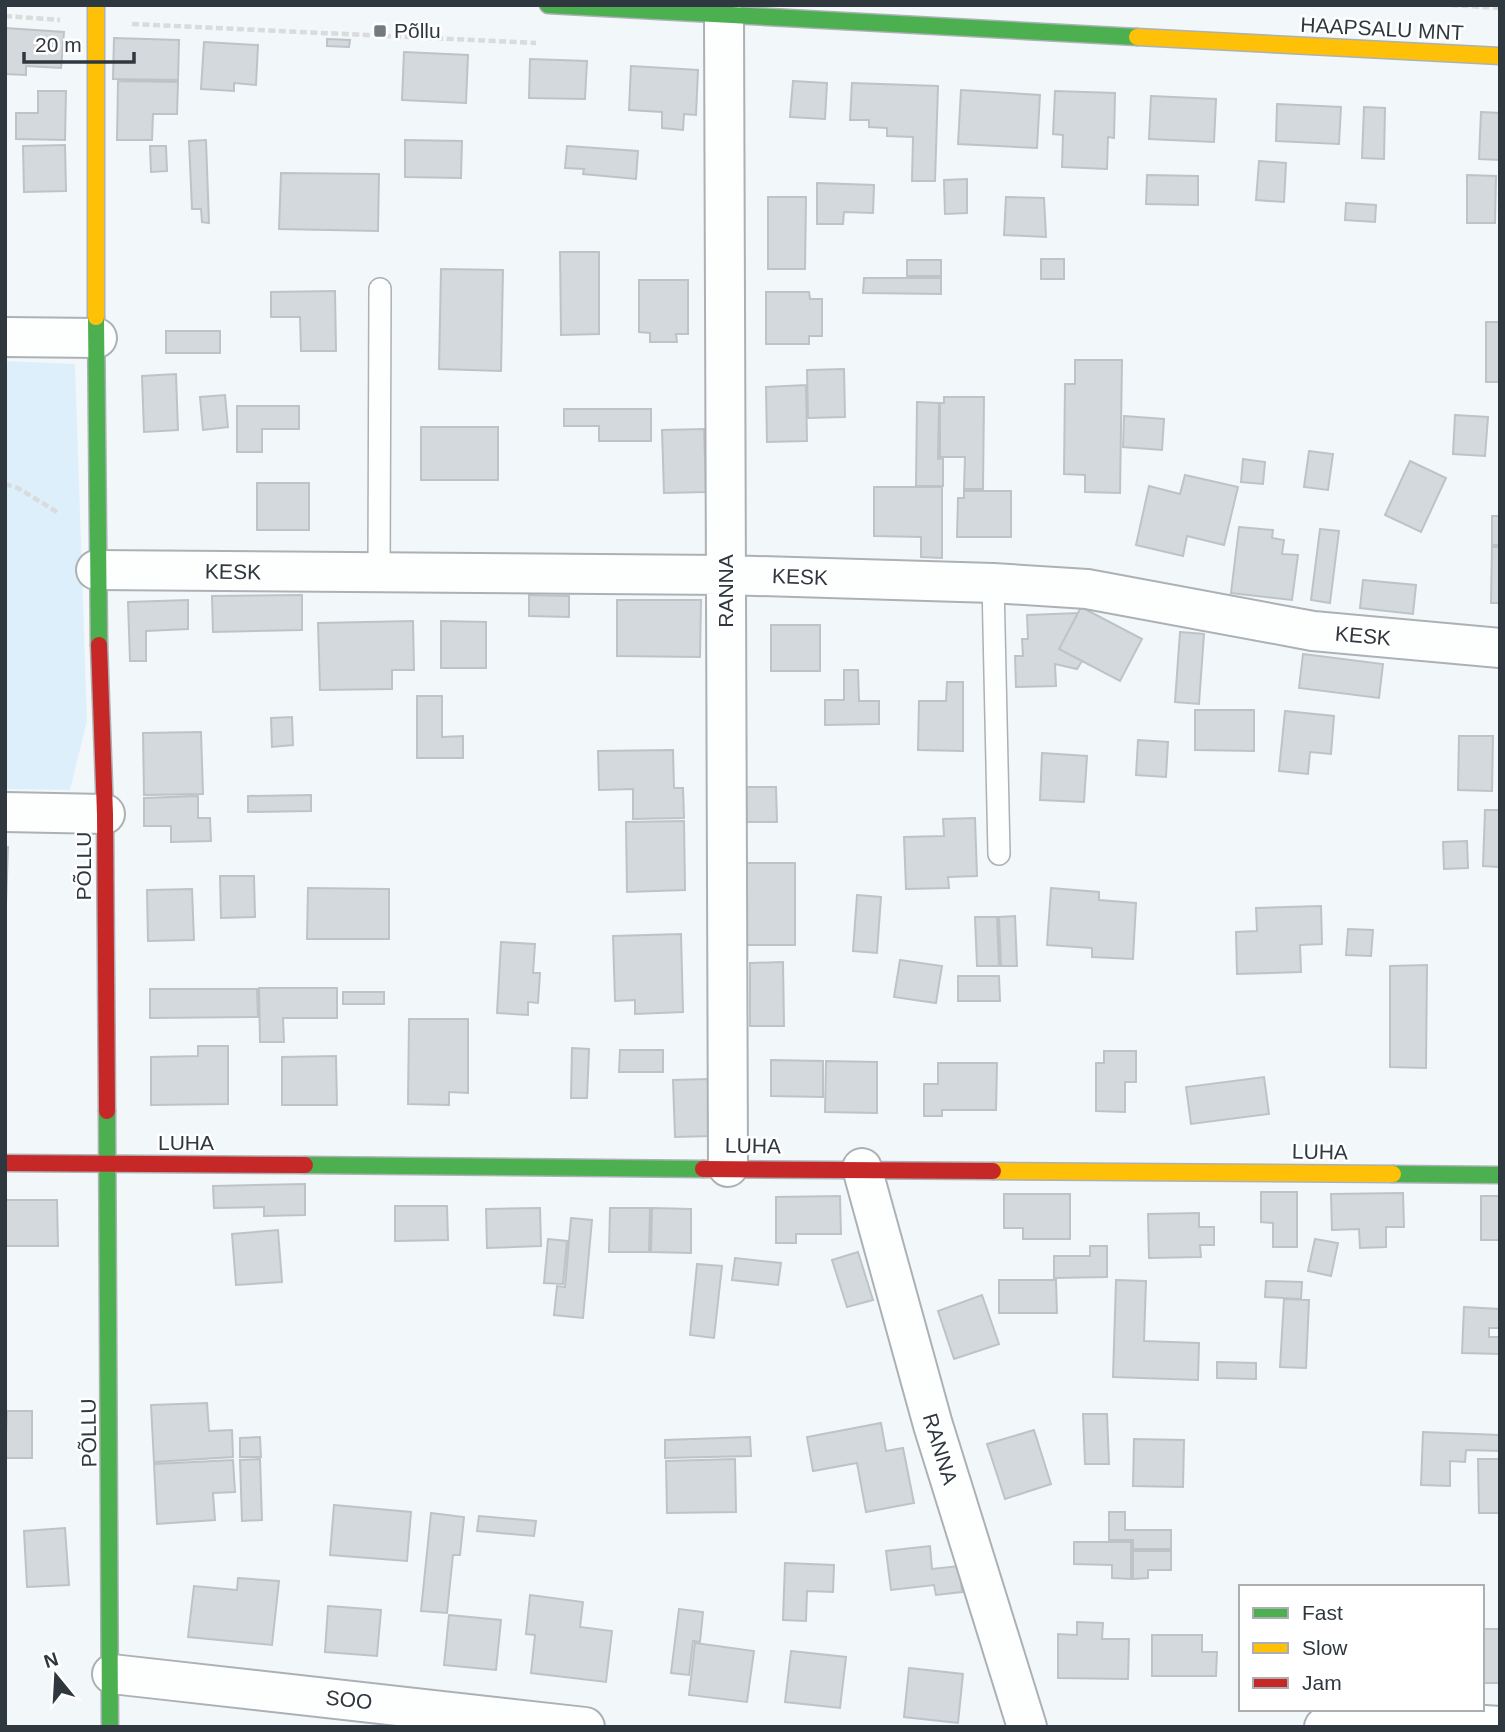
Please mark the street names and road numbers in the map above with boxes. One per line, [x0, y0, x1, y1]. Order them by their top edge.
street label: HAAPSALU MNT [1300, 13, 1464, 44]
street label: RANNA [714, 554, 737, 628]
street label: KESK [205, 560, 261, 583]
street label: KESK [772, 564, 828, 589]
street label: KESK [1334, 622, 1392, 649]
street label: PÕLLU [72, 832, 95, 900]
street label: LUHA [158, 1131, 214, 1154]
street label: LUHA [725, 1134, 781, 1157]
street label: LUHA [1292, 1140, 1348, 1163]
street label: PÕLLU [76, 1398, 101, 1468]
street label: RANNA [919, 1410, 962, 1487]
street label: SOO [325, 1686, 373, 1713]

